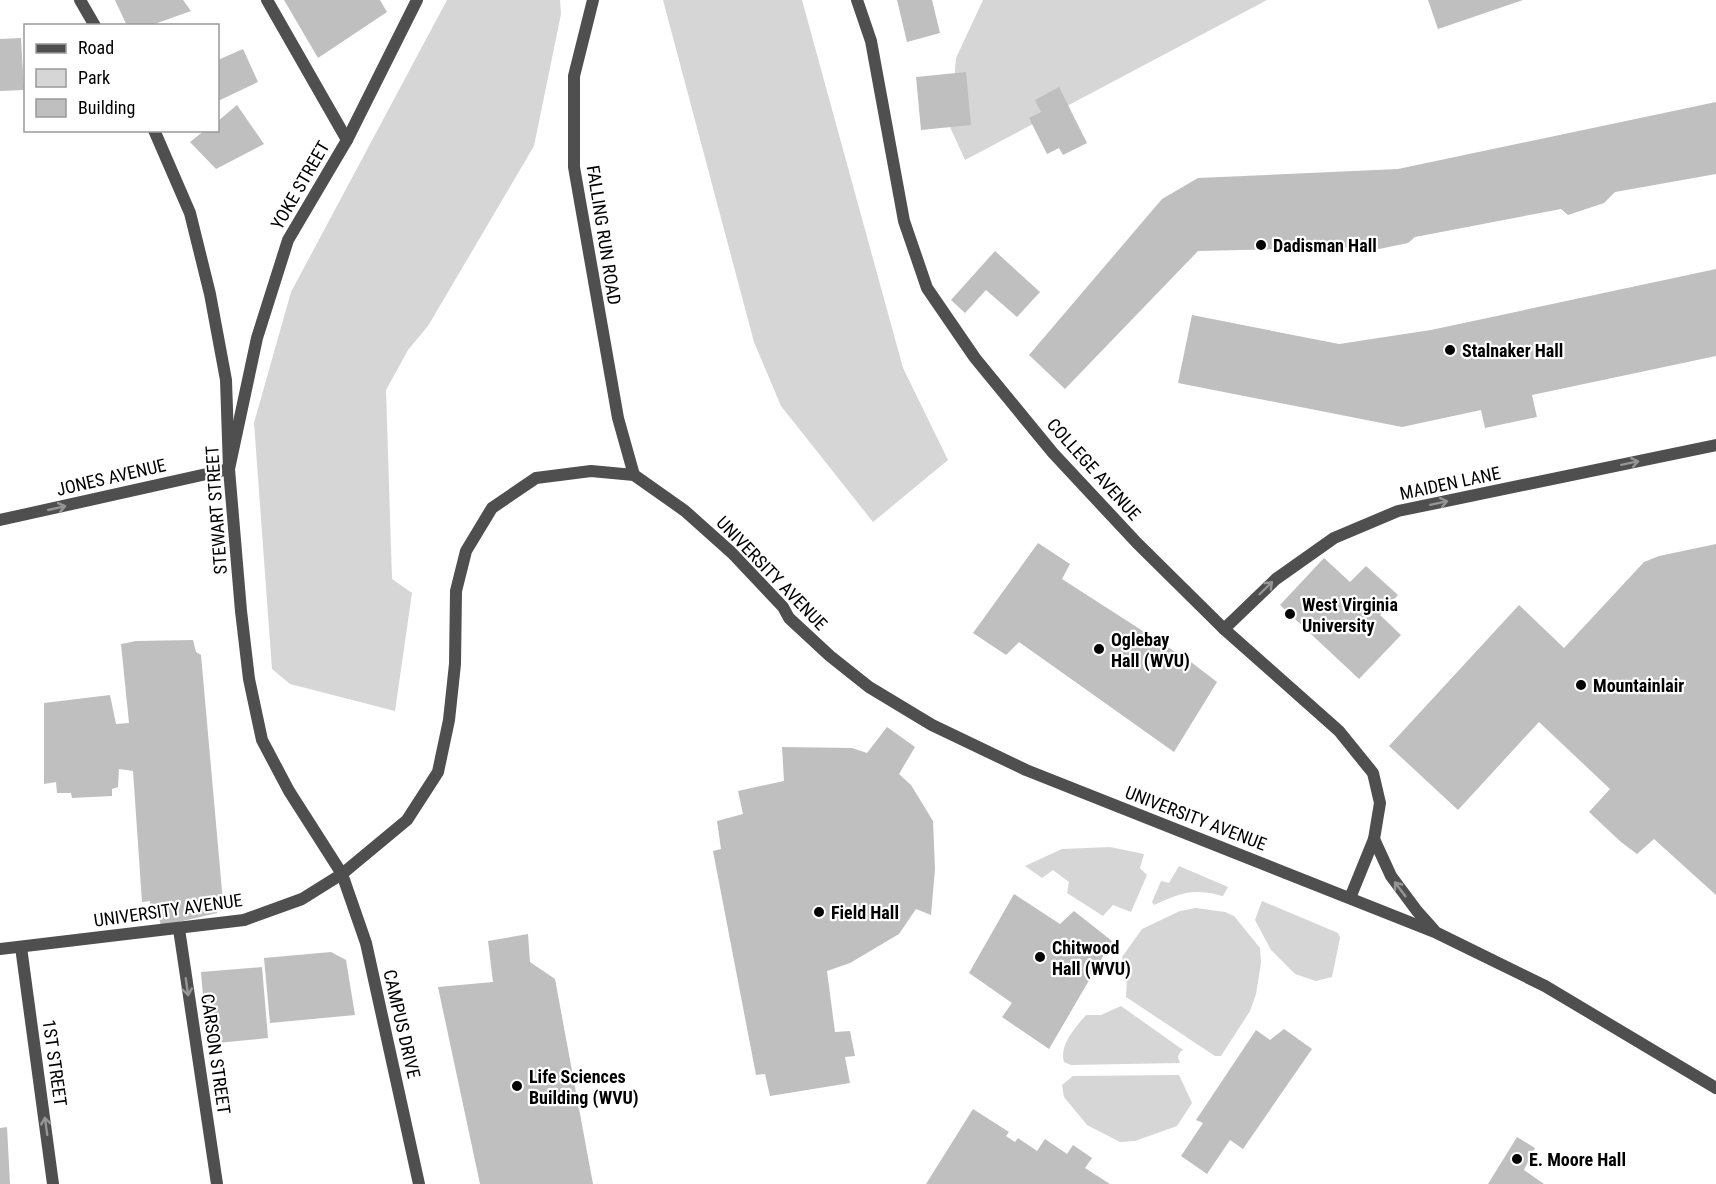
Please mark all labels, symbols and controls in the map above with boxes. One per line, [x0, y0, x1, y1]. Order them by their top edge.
legend [24, 24, 219, 132]
text: Road [78, 37, 114, 58]
text: Park [78, 67, 110, 88]
text: Building [78, 97, 135, 118]
street label: YOKE STREET [266, 137, 334, 233]
street label: FALLING RUN ROAD [583, 164, 625, 306]
place label: Dadisman Hall [1273, 235, 1377, 256]
marker: Dadisman Hall [1254, 238, 1268, 252]
place label: Stalnaker Hall [1462, 340, 1563, 361]
marker: Stalnaker Hall [1443, 343, 1457, 357]
street label: COLLEGE AVENUE [1043, 414, 1145, 524]
street label: STEWART STREET [201, 445, 231, 575]
street label: JONES AVENUE [54, 454, 168, 500]
one-way arrow [1620, 457, 1639, 469]
street label: MAIDEN LANE [1398, 462, 1502, 504]
one-way arrow [1428, 497, 1448, 508]
one-way arrow [47, 501, 66, 513]
street label: UNIVERSITY AVENUE [712, 512, 832, 634]
one-way arrow [1259, 581, 1274, 595]
place label: West Virginia University [1302, 594, 1398, 636]
marker: West Virginia University [1283, 607, 1297, 621]
place label: Oglebay Hall (WVU) [1111, 629, 1190, 672]
marker: Oglebay Hall (WVU) [1092, 642, 1106, 656]
place label: Mountainlair [1593, 675, 1684, 696]
marker: Mountainlair [1574, 678, 1588, 692]
street label: UNIVERSITY AVENUE [1122, 781, 1270, 855]
one-way arrow [1394, 881, 1407, 897]
street label: UNIVERSITY AVENUE [92, 889, 244, 931]
place label: Field Hall [831, 902, 899, 923]
marker: Field Hall [812, 905, 826, 919]
place label: Chitwood Hall (WVU) [1052, 937, 1131, 980]
marker: Chitwood Hall (WVU) [1033, 950, 1047, 964]
street label: CAMPUS DRIVE [379, 968, 425, 1081]
one-way arrow [182, 977, 193, 996]
street label: CARSON STREET [197, 992, 235, 1116]
street label: 1ST STREET [39, 1018, 71, 1108]
place label: Life Sciences Building (WVU) [529, 1066, 639, 1109]
marker: Life Sciences Building (WVU) [510, 1079, 524, 1093]
one-way arrow [40, 1117, 51, 1136]
place label: E. Moore Hall [1529, 1149, 1626, 1170]
marker: E. Moore Hall [1510, 1152, 1524, 1166]

